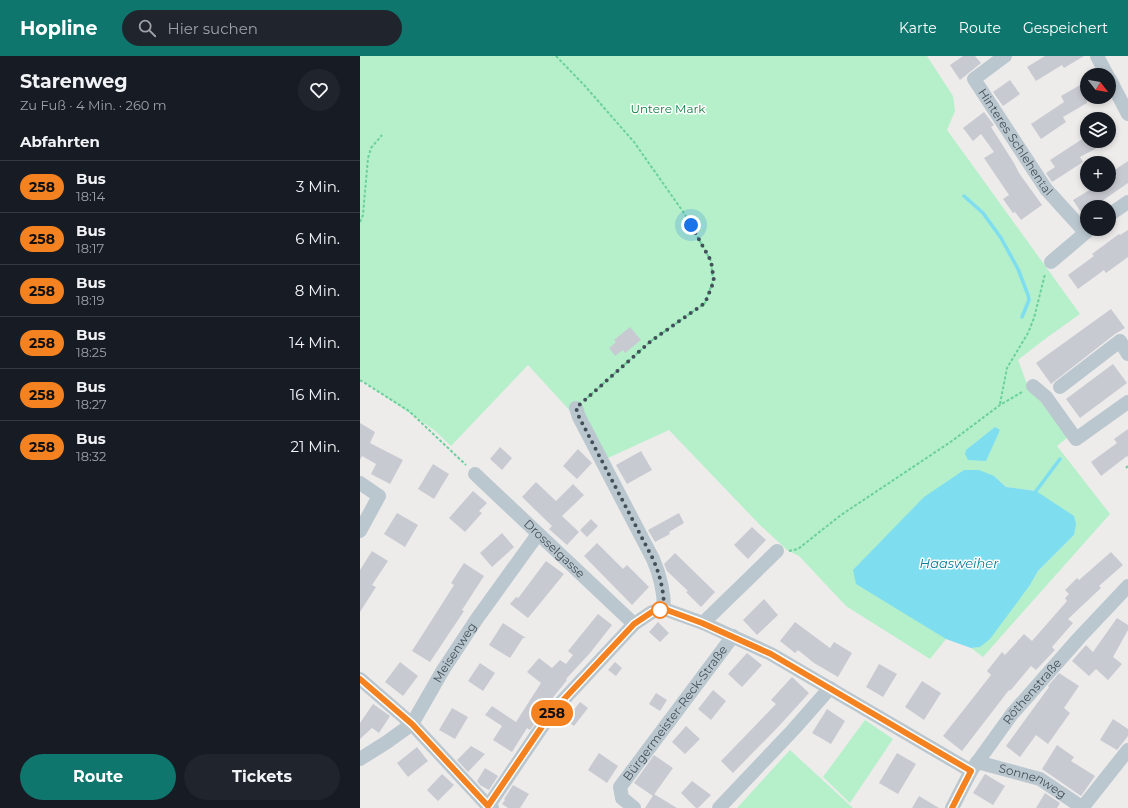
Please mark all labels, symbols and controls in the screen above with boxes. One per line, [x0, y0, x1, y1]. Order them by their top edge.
search box [122, 10, 402, 46]
text: Hopline [20, 17, 98, 40]
icon: search [136, 17, 158, 39]
text: Hier suchen [168, 19, 258, 38]
text: Karte [899, 19, 937, 37]
text: Route [959, 19, 1001, 37]
text: Gespeichert [1023, 19, 1108, 37]
north arrow [1080, 68, 1116, 104]
map controls [1080, 68, 1116, 236]
button: heart [298, 69, 340, 111]
text: Starenweg [20, 70, 128, 93]
street label: Hinteres Schlehental [975, 85, 1056, 199]
text: Zu Fuß · 4 Min. · 260 m [20, 97, 167, 113]
park label: Untere Mark [631, 101, 706, 116]
button: layers [1080, 112, 1116, 148]
text: Abfahrten [20, 132, 100, 151]
button: + [1080, 156, 1116, 192]
text: Bus [76, 169, 106, 188]
text: 3 Min. [296, 177, 340, 196]
text: 258 [29, 178, 55, 196]
text: 18:14 [76, 188, 105, 204]
button: − [1080, 200, 1116, 236]
your location [681, 215, 701, 235]
text: Bus [76, 221, 106, 240]
text: 6 Min. [295, 229, 340, 248]
text: 258 [29, 230, 55, 248]
text: 18:17 [76, 240, 104, 256]
text: Bus [76, 273, 106, 292]
text: 8 Min. [295, 281, 340, 300]
text: 258 [29, 282, 55, 300]
text: 18:19 [76, 292, 104, 308]
text: Bus [76, 325, 106, 344]
text: 14 Min. [289, 333, 340, 352]
text: 258 [29, 334, 55, 352]
text: 18:25 [76, 344, 107, 360]
text: Bus [76, 377, 106, 396]
text: 16 Min. [290, 385, 340, 404]
text: 258 [29, 386, 55, 404]
text: 18:27 [76, 396, 107, 412]
text: Bus [76, 429, 106, 448]
text: 21 Min. [290, 437, 340, 456]
text: 258 [29, 438, 55, 456]
text: 18:32 [76, 448, 106, 464]
street label: Drosselgasse [521, 516, 588, 581]
water label: Haasweiher [920, 555, 999, 571]
unlabelled marker [651, 601, 669, 619]
street label: Meisenweg [429, 619, 479, 685]
street label: Bürgermeister-Reck-Straße [619, 642, 730, 783]
street label: Röthenstraße [999, 655, 1064, 727]
line badge: 258 [529, 700, 575, 726]
text: 258 [539, 704, 565, 722]
button: Route [20, 754, 176, 800]
button: Tickets [184, 754, 340, 800]
street label: Sonnenweg [997, 760, 1069, 802]

